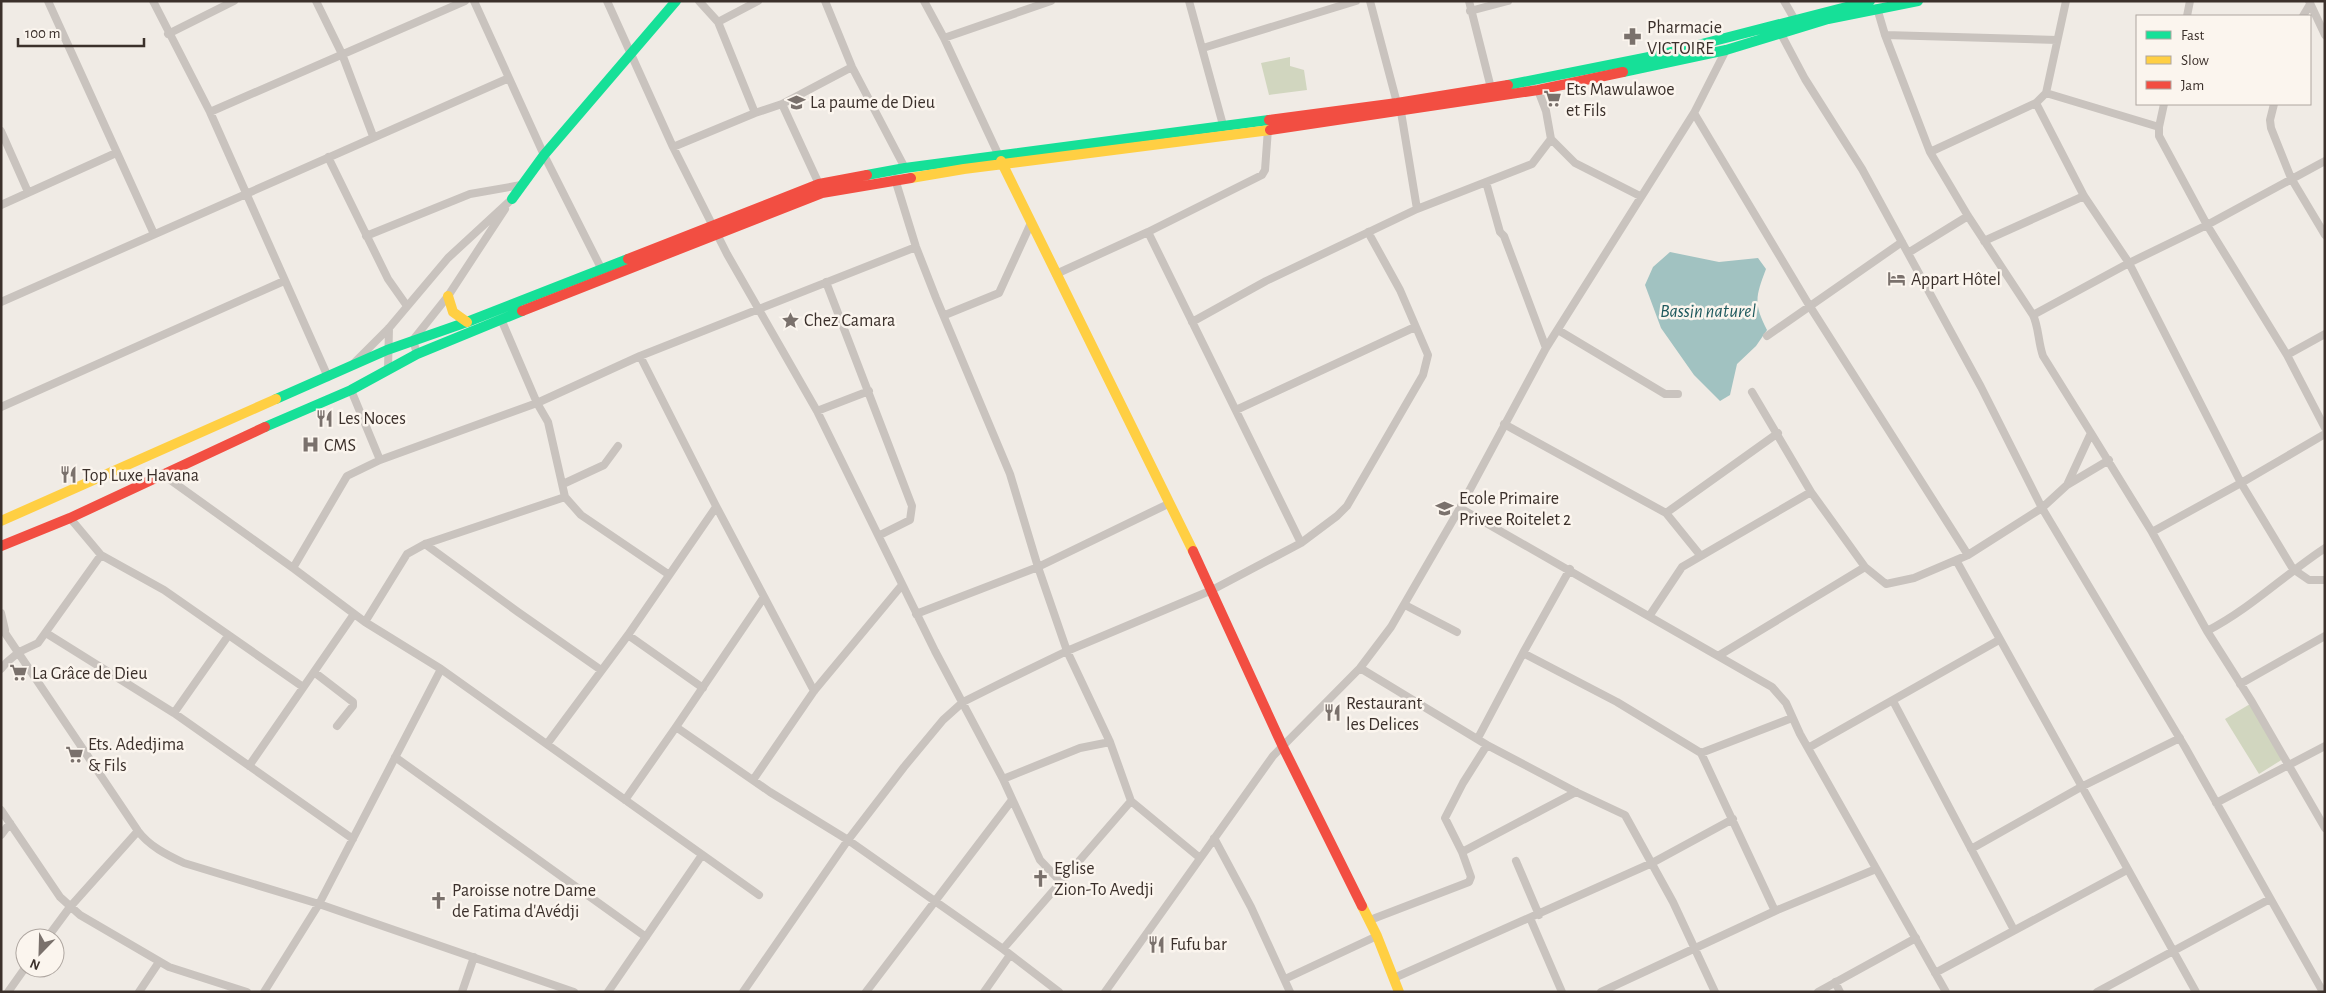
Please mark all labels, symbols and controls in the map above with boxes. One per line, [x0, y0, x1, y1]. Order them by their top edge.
scale bar [18, 15, 144, 47]
legend [2136, 15, 2311, 105]
place label: Pharmacie VICTOIRE [1647, 19, 1722, 58]
text: 100 m [25, 26, 60, 41]
pharmacy icon: Pharmacie VICTOIRE [1623, 27, 1643, 47]
text: Fast [2181, 28, 2205, 43]
text: Slow [2181, 53, 2209, 68]
text: Jam [2181, 78, 2204, 93]
place label: Ets Mawulawoe et Fils [1566, 81, 1675, 120]
supermarket icon: Ets Mawulawoe et Fils [1542, 89, 1562, 109]
school or university icon: La paume de Dieu [786, 92, 806, 112]
place label: La paume de Dieu [810, 94, 935, 112]
hotel icon: Appart Hôtel [1887, 269, 1907, 289]
place label: Appart Hôtel [1911, 271, 2001, 289]
water label: Bassin naturel [1660, 302, 1756, 321]
place icon: Chez Camara [780, 310, 800, 330]
place label: Chez Camara [804, 312, 895, 330]
restaurant icon: Les Noces [314, 408, 334, 428]
place label: Les Noces [338, 410, 406, 428]
hospital icon: CMS [300, 435, 320, 455]
place label: CMS [324, 437, 356, 455]
restaurant icon: Top Luxe Havana [58, 465, 78, 485]
place label: Top Luxe Havana [82, 467, 199, 485]
place label: Ecole Primaire Privee Roitelet 2 [1459, 490, 1571, 529]
school or university icon: Ecole Primaire Privee Roitelet 2 [1435, 498, 1455, 518]
supermarket icon: La Grâce de Dieu [8, 663, 28, 683]
place label: La Grâce de Dieu [32, 665, 147, 683]
place label: Restaurant les Delices [1346, 695, 1422, 734]
restaurant icon: Restaurant les Delices [1322, 703, 1342, 723]
place label: Ets. Adedjima & Fils [88, 736, 184, 775]
supermarket icon: Ets. Adedjima & Fils [64, 744, 84, 764]
place label: Eglise Zion-To Avedji [1054, 860, 1154, 899]
church icon: Eglise Zion-To Avedji [1030, 868, 1050, 888]
place label: Paroisse notre Dame de Fatima d'Avédji [452, 882, 596, 921]
church icon: Paroisse notre Dame de Fatima d'Avédji [428, 890, 448, 910]
north arrow [15, 928, 65, 978]
restaurant icon: Fufu bar [1146, 934, 1166, 954]
place label: Fufu bar [1170, 936, 1227, 954]
text: N [28, 956, 43, 972]

